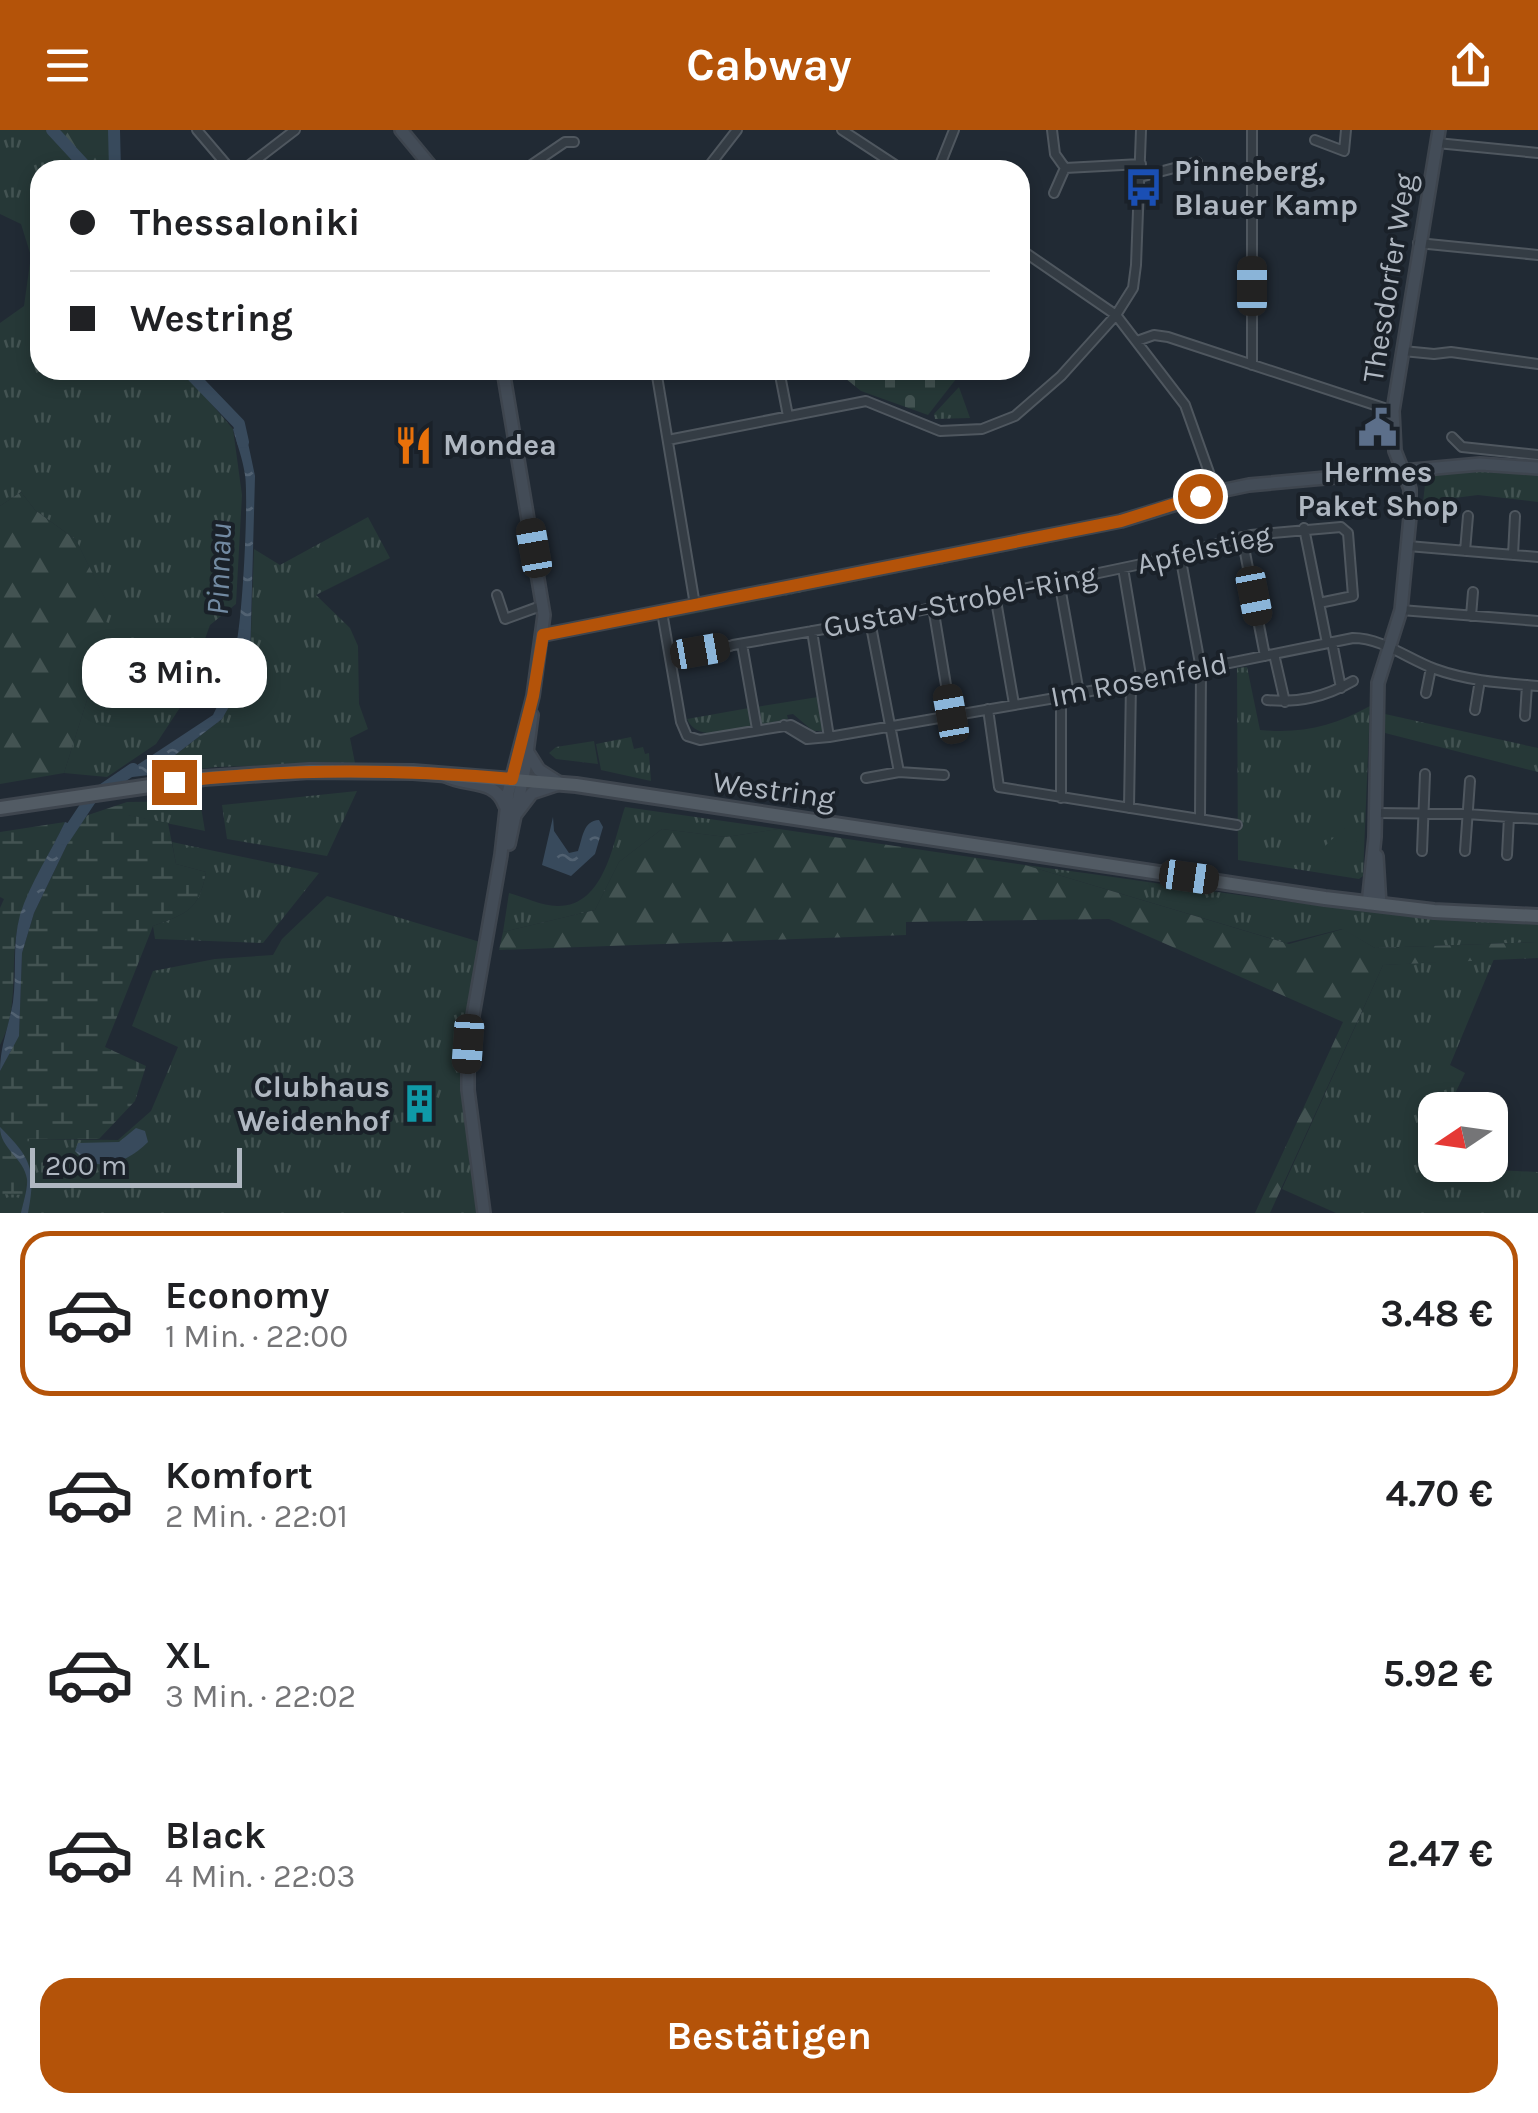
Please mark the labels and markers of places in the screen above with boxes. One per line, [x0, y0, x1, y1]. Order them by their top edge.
place label: Pinneberg, Blauer Kamp [1174, 153, 1358, 223]
bus stop icon: Pinneberg, Blauer Kamp [1123, 167, 1165, 209]
public building icon: Hermes Paket Shop [1357, 407, 1399, 449]
restaurant icon: Mondea [392, 424, 434, 466]
place label: Mondea [443, 427, 557, 463]
place label: Hermes Paket Shop [1297, 454, 1459, 524]
place label: Clubhaus Weidenhof [237, 1069, 391, 1139]
building icon: Clubhaus Weidenhof [399, 1083, 441, 1125]

